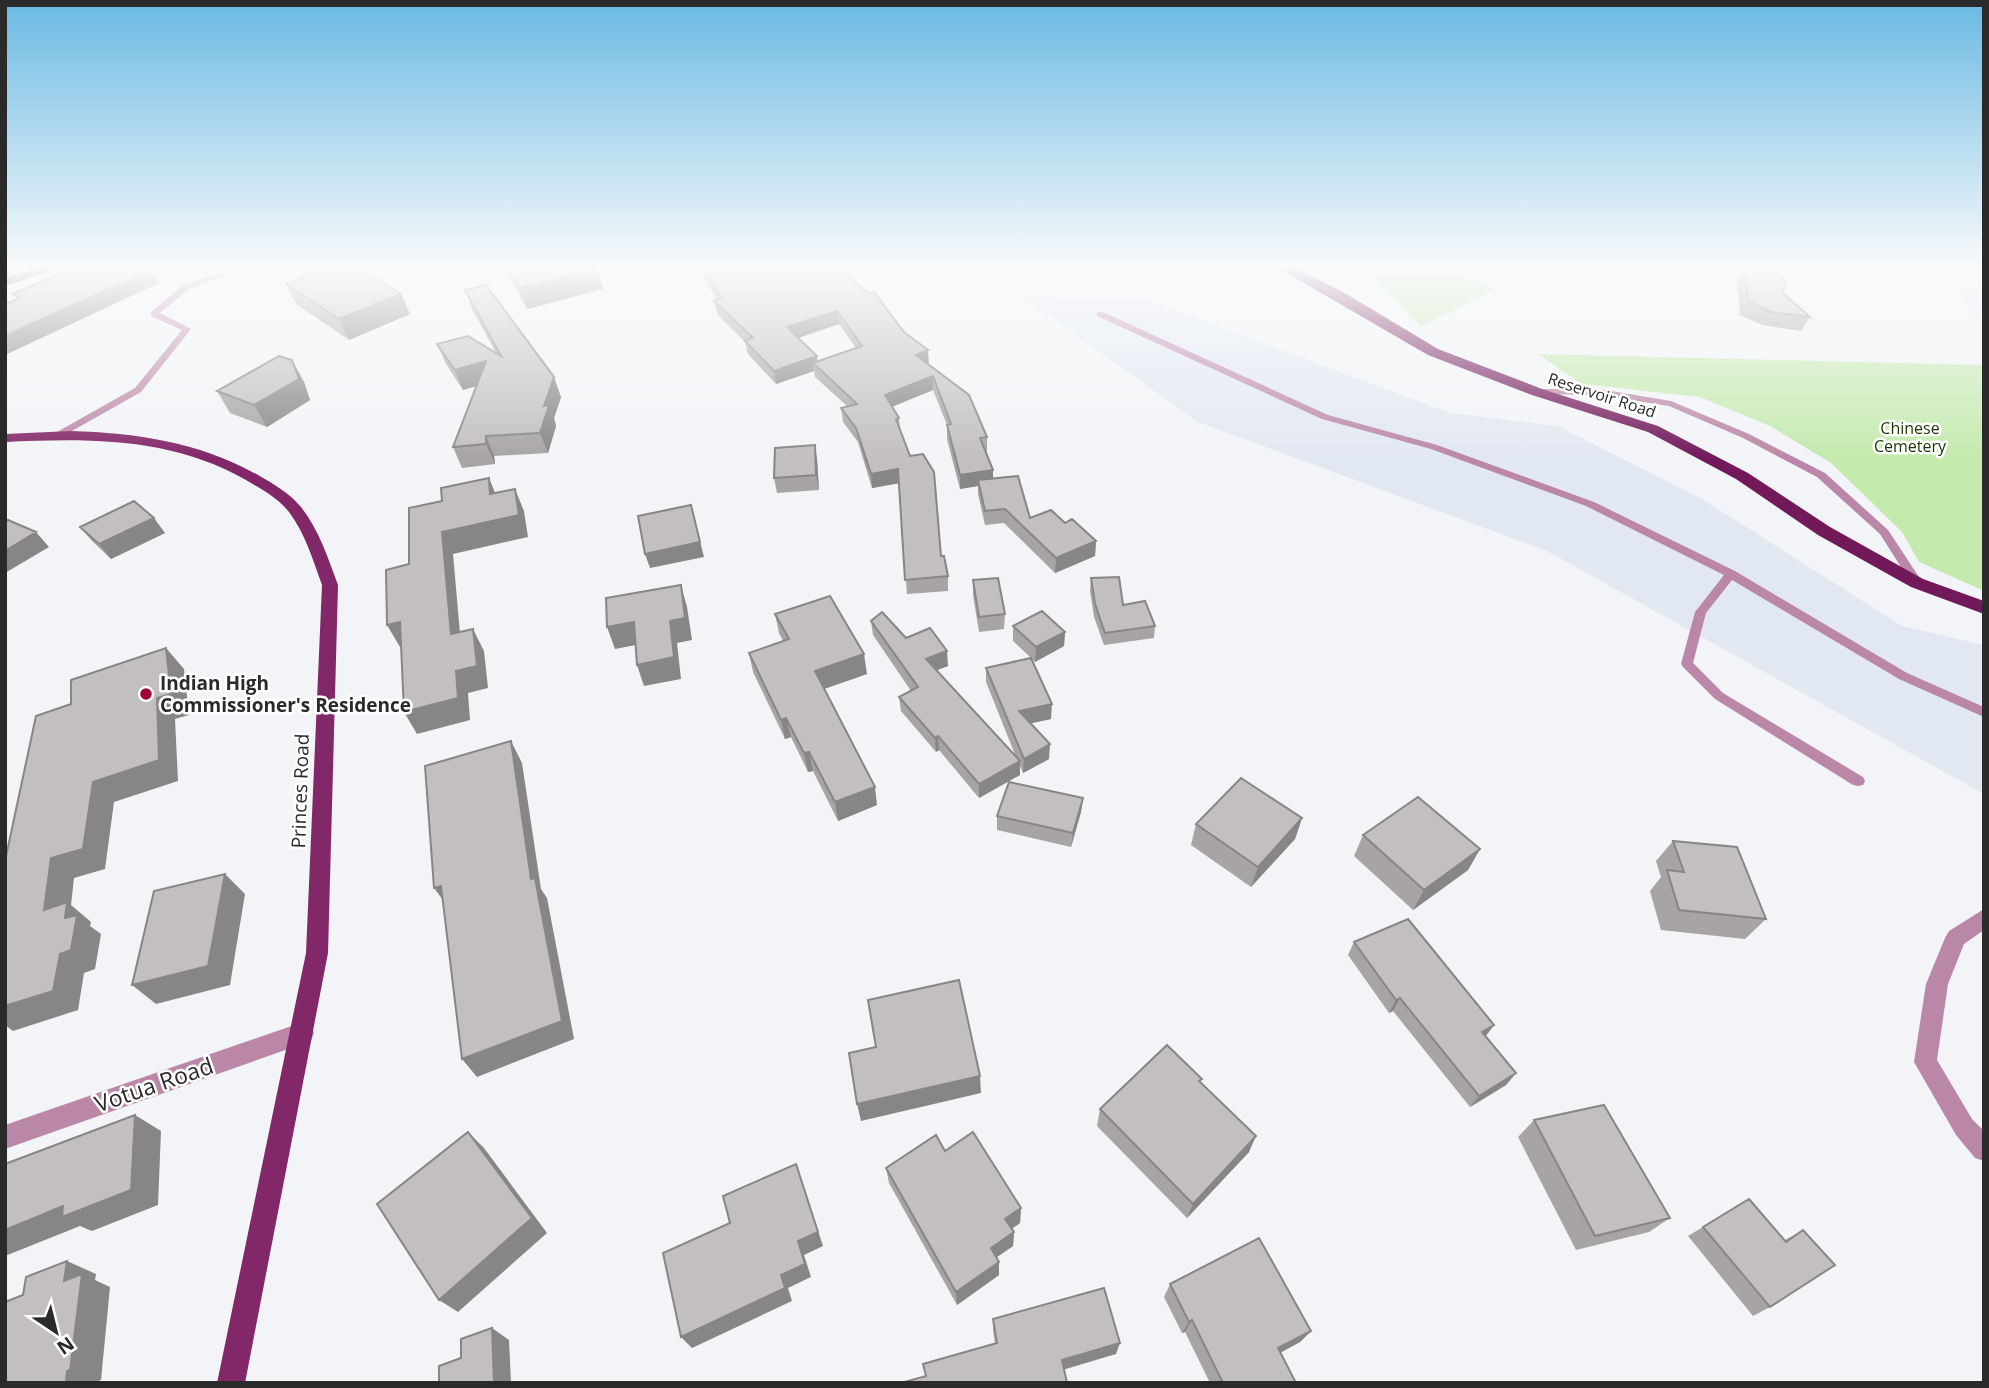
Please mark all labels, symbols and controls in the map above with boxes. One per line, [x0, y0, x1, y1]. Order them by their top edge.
street label: Reservoir Road [1545, 367, 1659, 423]
park label: Chinese Cemetery [1874, 417, 1947, 457]
place label: Indian High Commissioner's Residence [160, 670, 411, 718]
marker: Indian High Commissioner's Residence [138, 686, 154, 702]
street label: Princes Road [285, 733, 315, 849]
street label: Votua Road [90, 1049, 217, 1119]
north arrow [21, 1297, 91, 1367]
text: N [52, 1331, 80, 1361]

